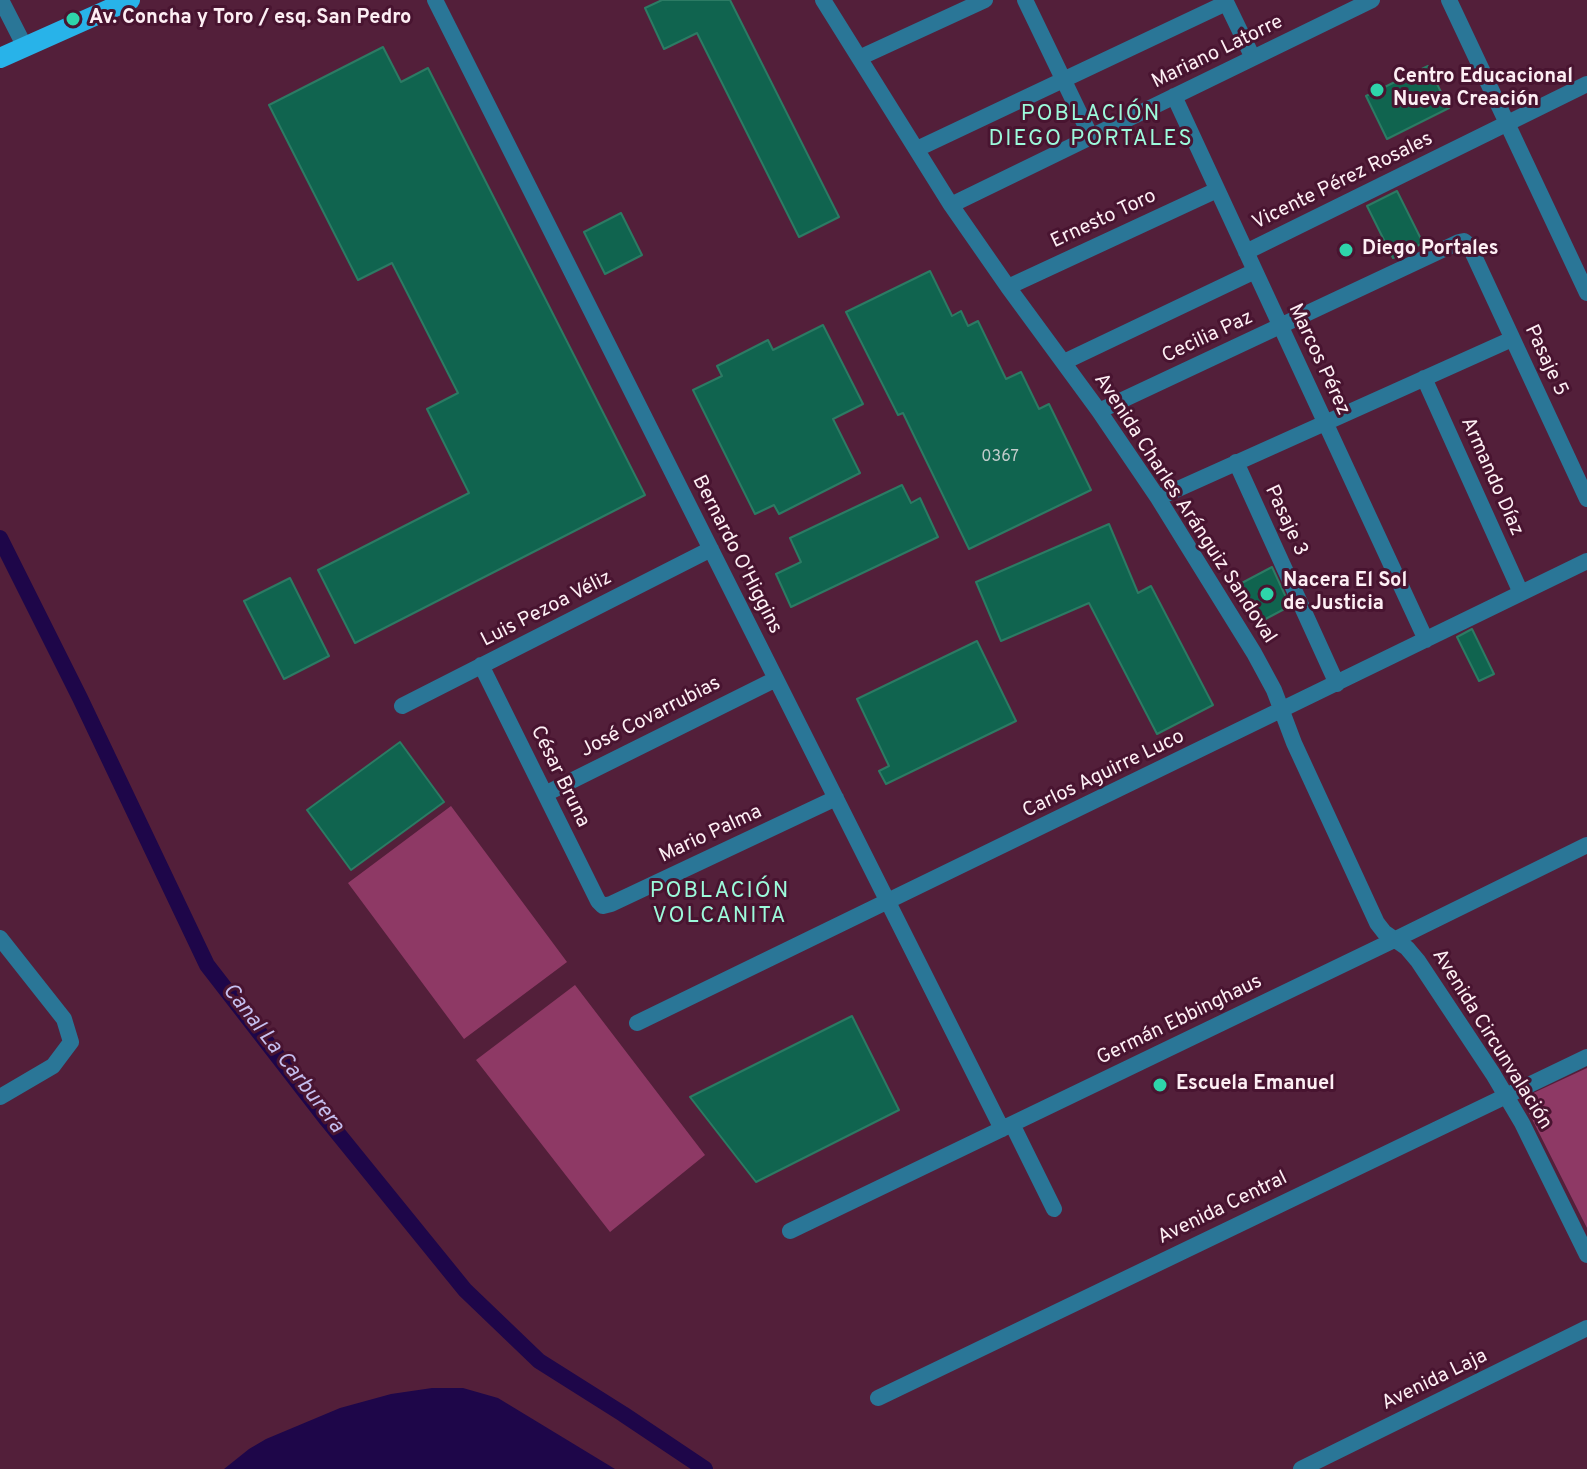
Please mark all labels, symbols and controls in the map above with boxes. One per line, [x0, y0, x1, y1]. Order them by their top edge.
place label: Av. Concha y Toro / esq. San Pedro [89, 7, 411, 31]
marker: Av. Concha y Toro / esq. San Pedro [64, 10, 82, 28]
street label: Mariano Latorre [1149, 11, 1287, 95]
place label: Centro Educacional Nueva Creación [1393, 66, 1573, 113]
marker: Centro Educacional Nueva Creación [1368, 81, 1386, 99]
district label: POBLACIÓN DIEGO PORTALES [988, 103, 1194, 154]
street label: Vicente Pérez Rosales [1249, 128, 1437, 236]
street label: Ernesto Toro [1048, 185, 1160, 255]
place label: Diego Portales [1362, 238, 1499, 262]
marker: Diego Portales [1337, 241, 1355, 259]
street label: Marcos Pérez [1282, 301, 1354, 419]
street label: Cecilia Paz [1159, 307, 1257, 369]
street label: Pasaje 5 [1518, 321, 1572, 401]
street label: Avenida Charles Aránguiz Sandoval [1088, 369, 1280, 649]
street label: Armando Díaz [1454, 414, 1528, 540]
house number: 0367 [981, 448, 1019, 468]
street label: Bernardo O'Higgins [686, 472, 786, 638]
street label: Pasaje 3 [1258, 482, 1312, 560]
street label: Luis Pezoa Véliz [478, 567, 616, 653]
place label: Nacera El Sol de Justicia [1283, 570, 1407, 617]
marker: Nacera El Sol de Justicia [1258, 585, 1276, 603]
street label: José Covarrubias [577, 672, 725, 764]
street label: César Bruna [524, 722, 594, 832]
street label: Carlos Aguirre Luco [1019, 725, 1189, 825]
street label: Mario Palma [656, 801, 766, 869]
district label: POBLACIÓN VOLCANITA [650, 880, 790, 932]
street label: Avenida Circunvalación [1426, 945, 1556, 1135]
street label: Germán Ebbinghaus [1094, 971, 1266, 1071]
water label: Canal La Carburera [215, 979, 349, 1139]
place label: Escuela Emanuel [1176, 1073, 1335, 1097]
marker: Escuela Emanuel [1151, 1076, 1169, 1094]
street label: Avenida Central [1154, 1167, 1292, 1251]
street label: Avenida Laja [1378, 1345, 1492, 1417]

